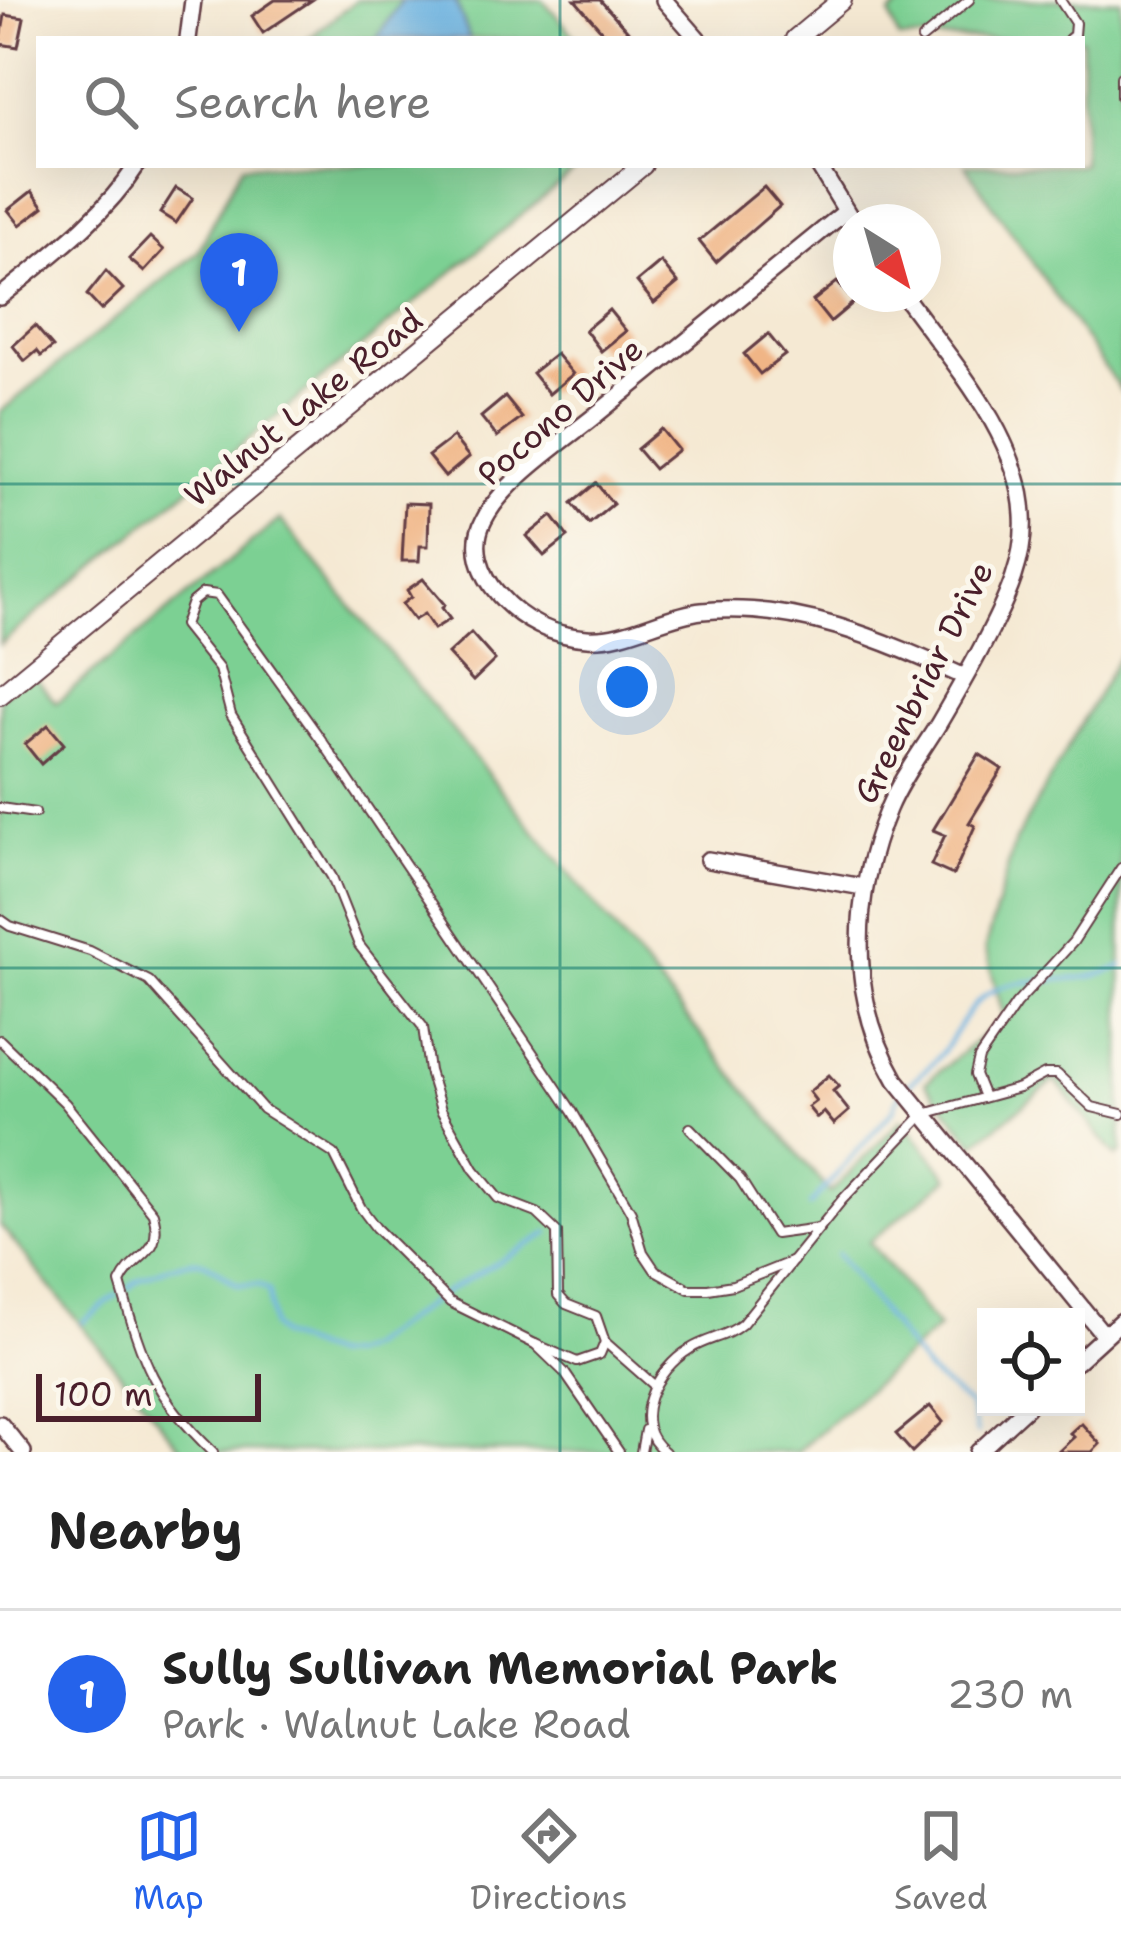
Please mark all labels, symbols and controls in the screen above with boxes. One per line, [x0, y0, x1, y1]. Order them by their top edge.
search box [36, 36, 1085, 168]
icon: search [78, 69, 144, 135]
text: Search here [174, 72, 431, 132]
north arrow [833, 204, 941, 312]
pin: 1 [200, 233, 278, 332]
street label: Walnut Lake Road [175, 297, 432, 517]
street label: Pocono Drive [468, 327, 653, 496]
street label: Greenbriar Drive [843, 554, 1004, 811]
your location [597, 657, 657, 717]
map controls [977, 1308, 1085, 1416]
button: locate [977, 1308, 1085, 1416]
scale bar [36, 1368, 261, 1421]
text: 100 m [54, 1372, 153, 1417]
text: Nearby [48, 1496, 243, 1564]
text: Sully Sullivan Memorial Park [162, 1638, 838, 1698]
text: 1 [78, 1668, 96, 1720]
text: 230 m [947, 1668, 1073, 1720]
text: Park · Walnut Lake Road [162, 1698, 631, 1750]
tab: Map [133, 1803, 204, 1920]
tab: Directions [470, 1803, 628, 1920]
tab: Saved [894, 1803, 988, 1920]

